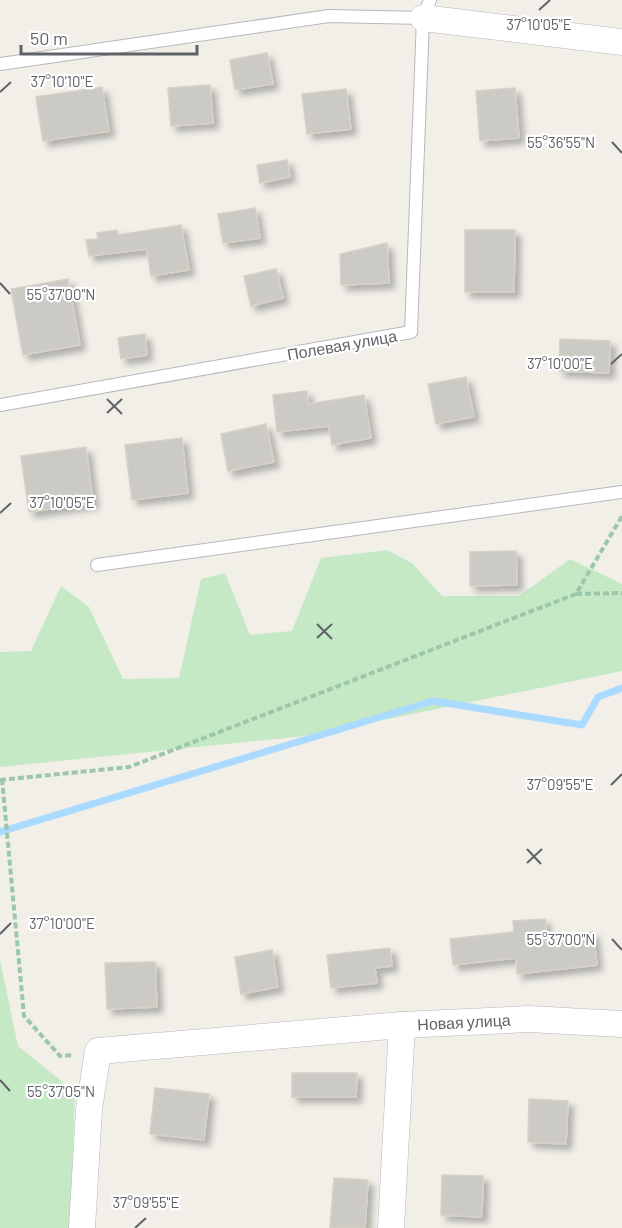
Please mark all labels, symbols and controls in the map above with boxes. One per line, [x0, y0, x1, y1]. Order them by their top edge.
text: 37°10'05"E [506, 15, 572, 33]
scale bar [21, 18, 196, 56]
text: 50 m [30, 27, 68, 49]
text: 37°10'10"E [31, 72, 94, 90]
text: 55°36'55"N [527, 133, 595, 151]
text: 55°37'00"N [27, 285, 95, 303]
street label: Полевая улица [285, 325, 398, 364]
text: 37°10'00"E [527, 354, 593, 372]
text: 37°10'05"E [29, 493, 95, 511]
text: 37°09'55"E [526, 775, 594, 793]
text: 37°10'00"E [29, 914, 95, 932]
text: 55°37'00"N [527, 930, 595, 948]
street label: Новая улица [417, 1010, 511, 1033]
text: 55°37'05"N [27, 1082, 95, 1100]
text: 37°09'55"E [112, 1193, 180, 1211]

